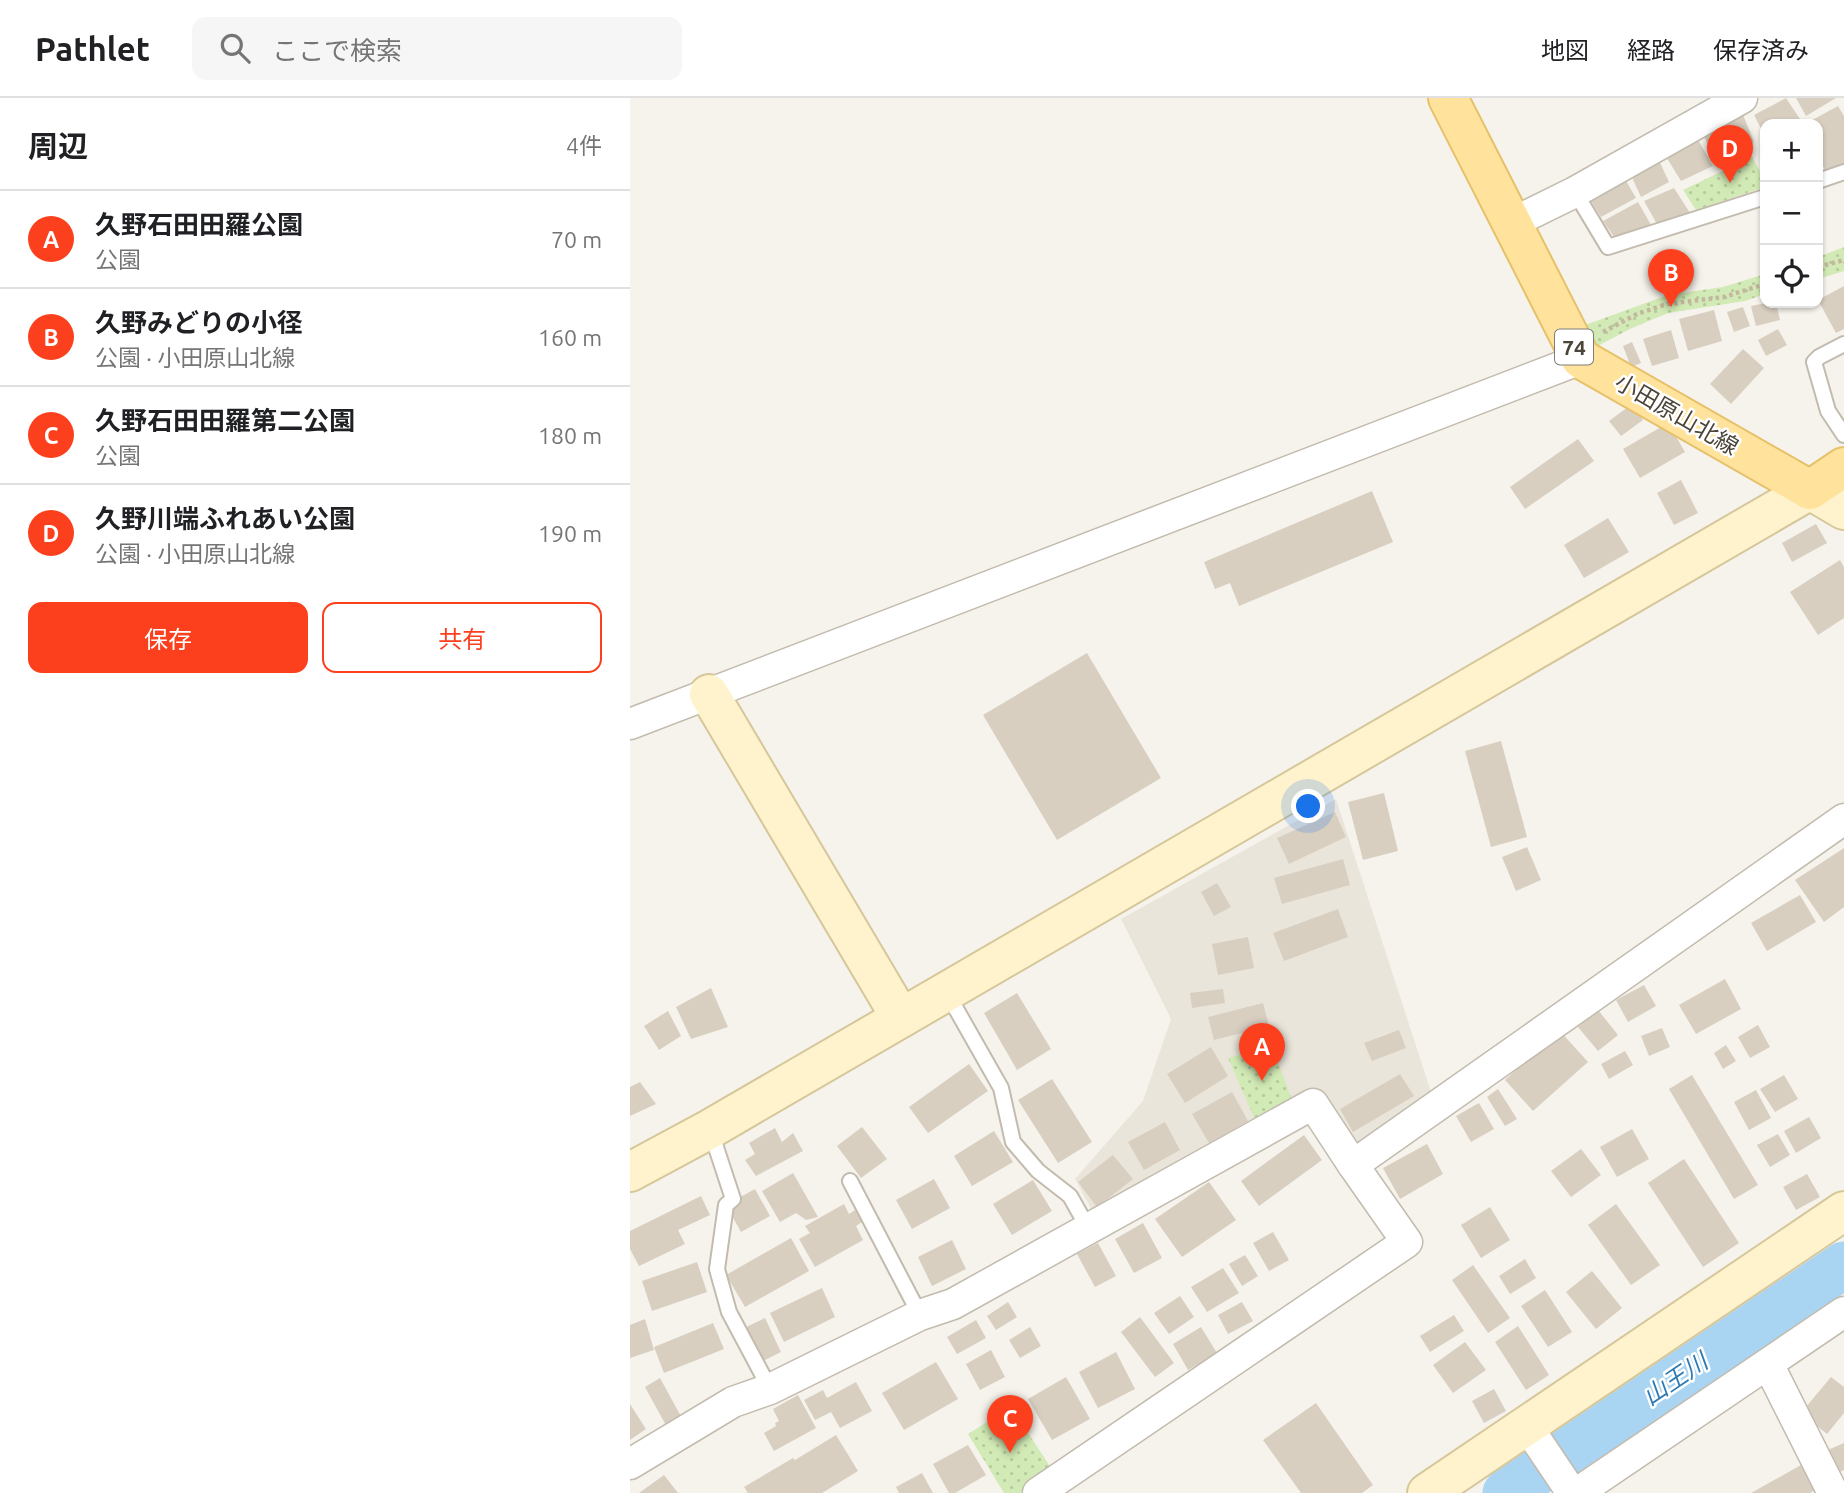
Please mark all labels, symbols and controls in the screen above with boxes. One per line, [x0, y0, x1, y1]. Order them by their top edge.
search box [192, 17, 682, 80]
icon: search [216, 29, 254, 67]
text: Pathlet [35, 30, 150, 67]
text: ここで検索 [272, 36, 402, 65]
text: 地図 [1541, 37, 1589, 64]
text: 経路 [1627, 37, 1675, 64]
text: 保存済み [1713, 37, 1809, 64]
map controls [1760, 119, 1823, 308]
button: + [1760, 119, 1823, 182]
pin: D [1707, 125, 1753, 183]
text: 周辺 [28, 129, 88, 163]
text: 4件 [566, 133, 602, 158]
button: − [1760, 182, 1823, 245]
text: 久野石田田羅公園 [95, 210, 303, 239]
text: A [43, 227, 59, 252]
text: 70 m [551, 227, 602, 252]
button: locate [1760, 245, 1823, 308]
text: 公園 [95, 247, 141, 272]
pin: B [1648, 249, 1694, 307]
text: 久野みどりの小径 [95, 308, 303, 337]
text: B [43, 325, 59, 350]
text: 160 m [538, 325, 602, 350]
road number: 74 [1555, 330, 1593, 364]
text: 公園 · 小田原山北線 [95, 345, 295, 370]
street label: 小田原山北線 [1611, 369, 1743, 459]
text: 久野石田田羅第二公園 [95, 406, 355, 435]
text: C [44, 423, 58, 448]
text: 180 m [538, 423, 602, 448]
text: 公園 [95, 443, 141, 468]
text: 久野川端ふれあい公園 [95, 504, 355, 533]
text: D [43, 521, 59, 546]
text: 190 m [538, 521, 602, 546]
text: 公園 · 小田原山北線 [95, 541, 295, 566]
button: 保存 [28, 602, 308, 673]
button: 共有 [322, 602, 602, 673]
your location [1291, 789, 1325, 823]
pin: A [1239, 1023, 1285, 1081]
water label: 山王川 [1638, 1346, 1715, 1410]
pin: C [987, 1395, 1033, 1453]

